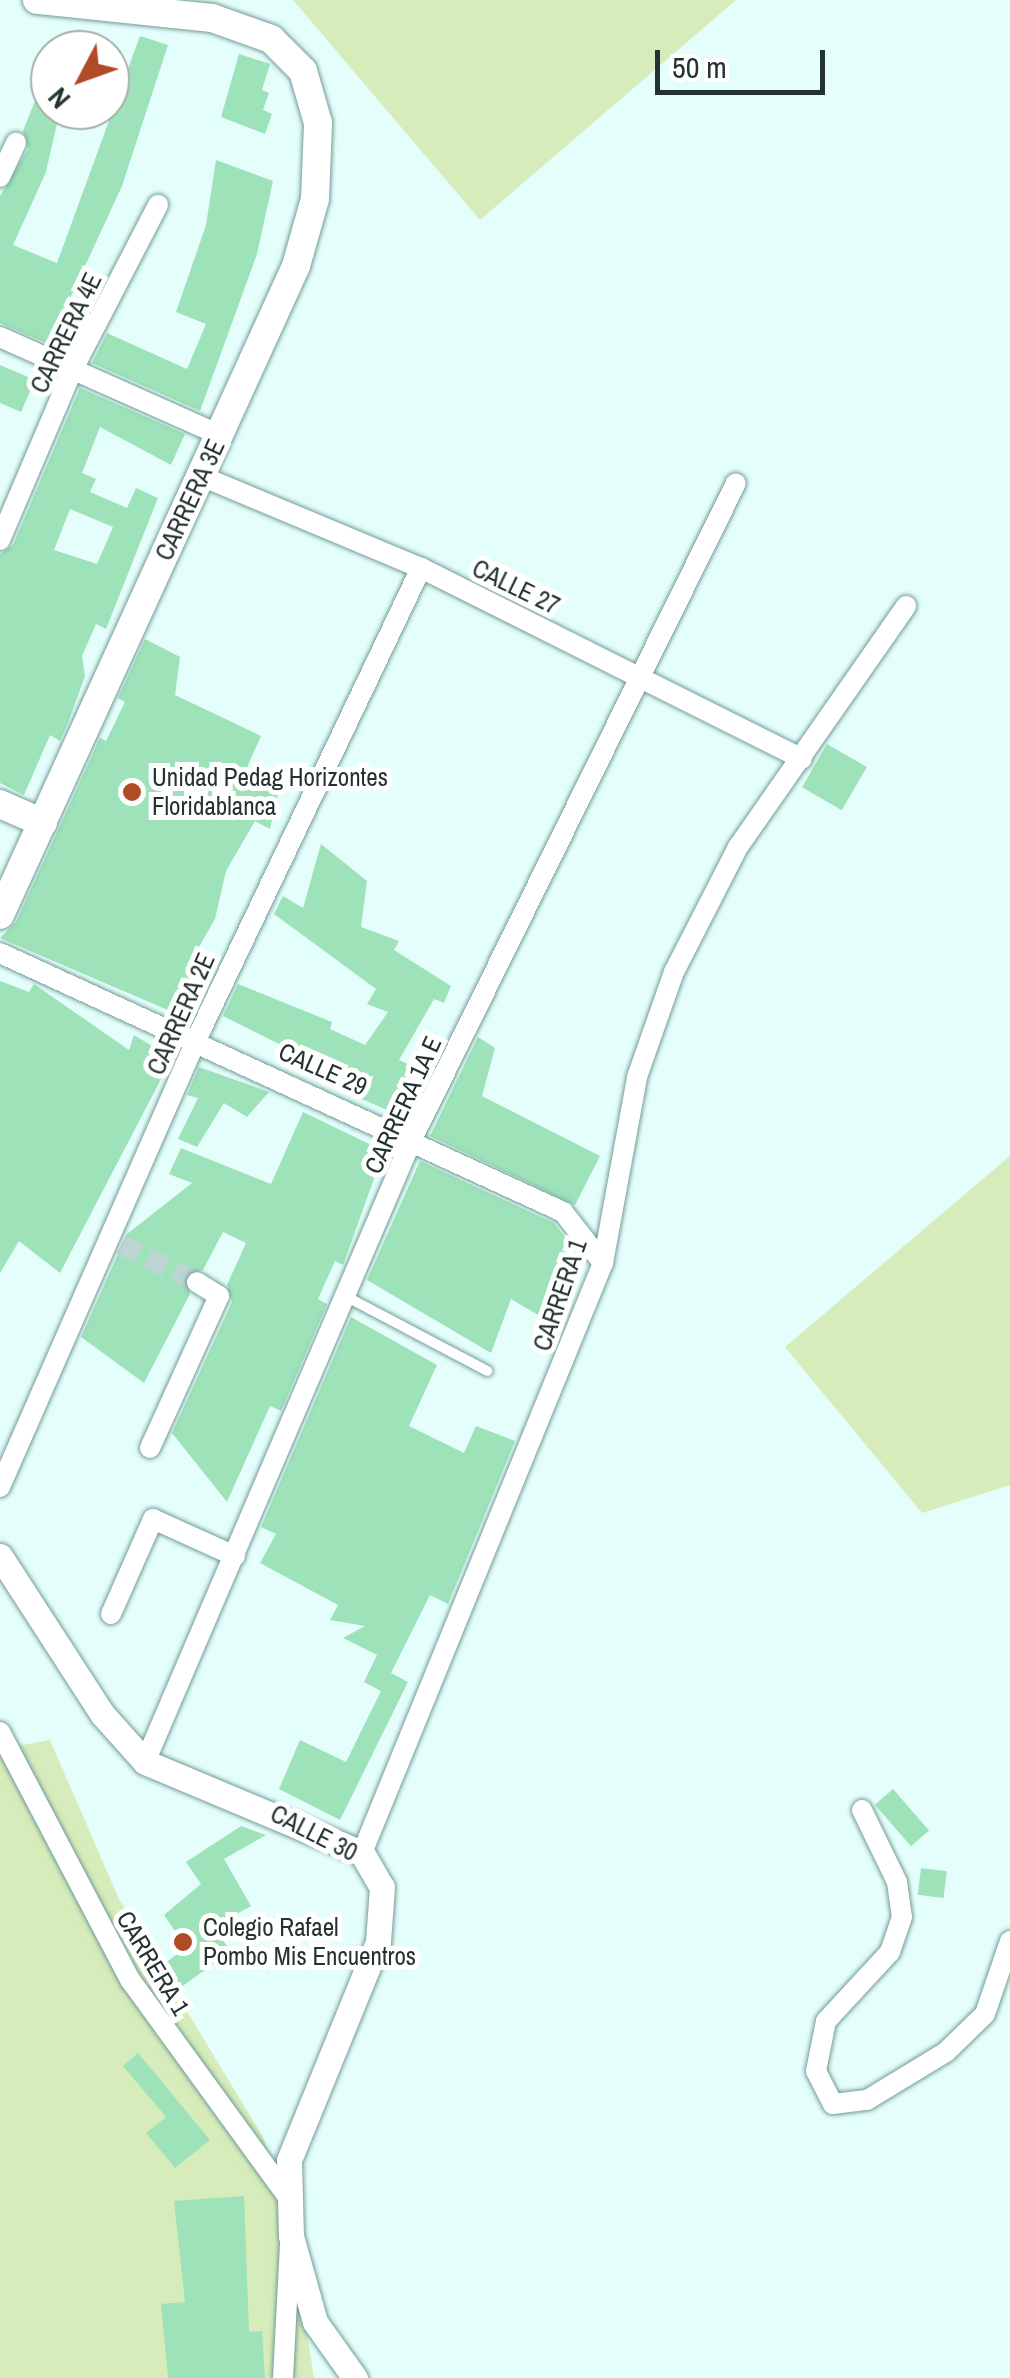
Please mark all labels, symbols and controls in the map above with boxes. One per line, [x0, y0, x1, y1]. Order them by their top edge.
north arrow [30, 30, 130, 130]
scale bar [660, 30, 830, 92]
text: 50 m [672, 47, 727, 87]
text: N [39, 80, 79, 117]
street label: CARRERA 4E [24, 268, 108, 398]
street label: CARRERA 3E [149, 434, 231, 566]
street label: CALLE 27 [467, 553, 565, 621]
place label: Unidad Pedag Horizontes Floridablanca [152, 763, 388, 822]
marker: Unidad Pedag Horizontes Floridablanca [121, 781, 143, 803]
street label: CARRERA 2E [141, 948, 221, 1080]
street label: CARRERA 1A E [358, 1031, 448, 1179]
street label: CALLE 29 [274, 1036, 372, 1102]
street label: CARRERA 1 [527, 1235, 593, 1355]
street label: CALLE 30 [266, 1798, 362, 1868]
street label: CARRERA 1 [110, 1905, 196, 2021]
place label: Colegio Rafael Pombo Mis Encuentros [203, 1913, 416, 1972]
marker: Colegio Rafael Pombo Mis Encuentros [172, 1931, 194, 1953]

